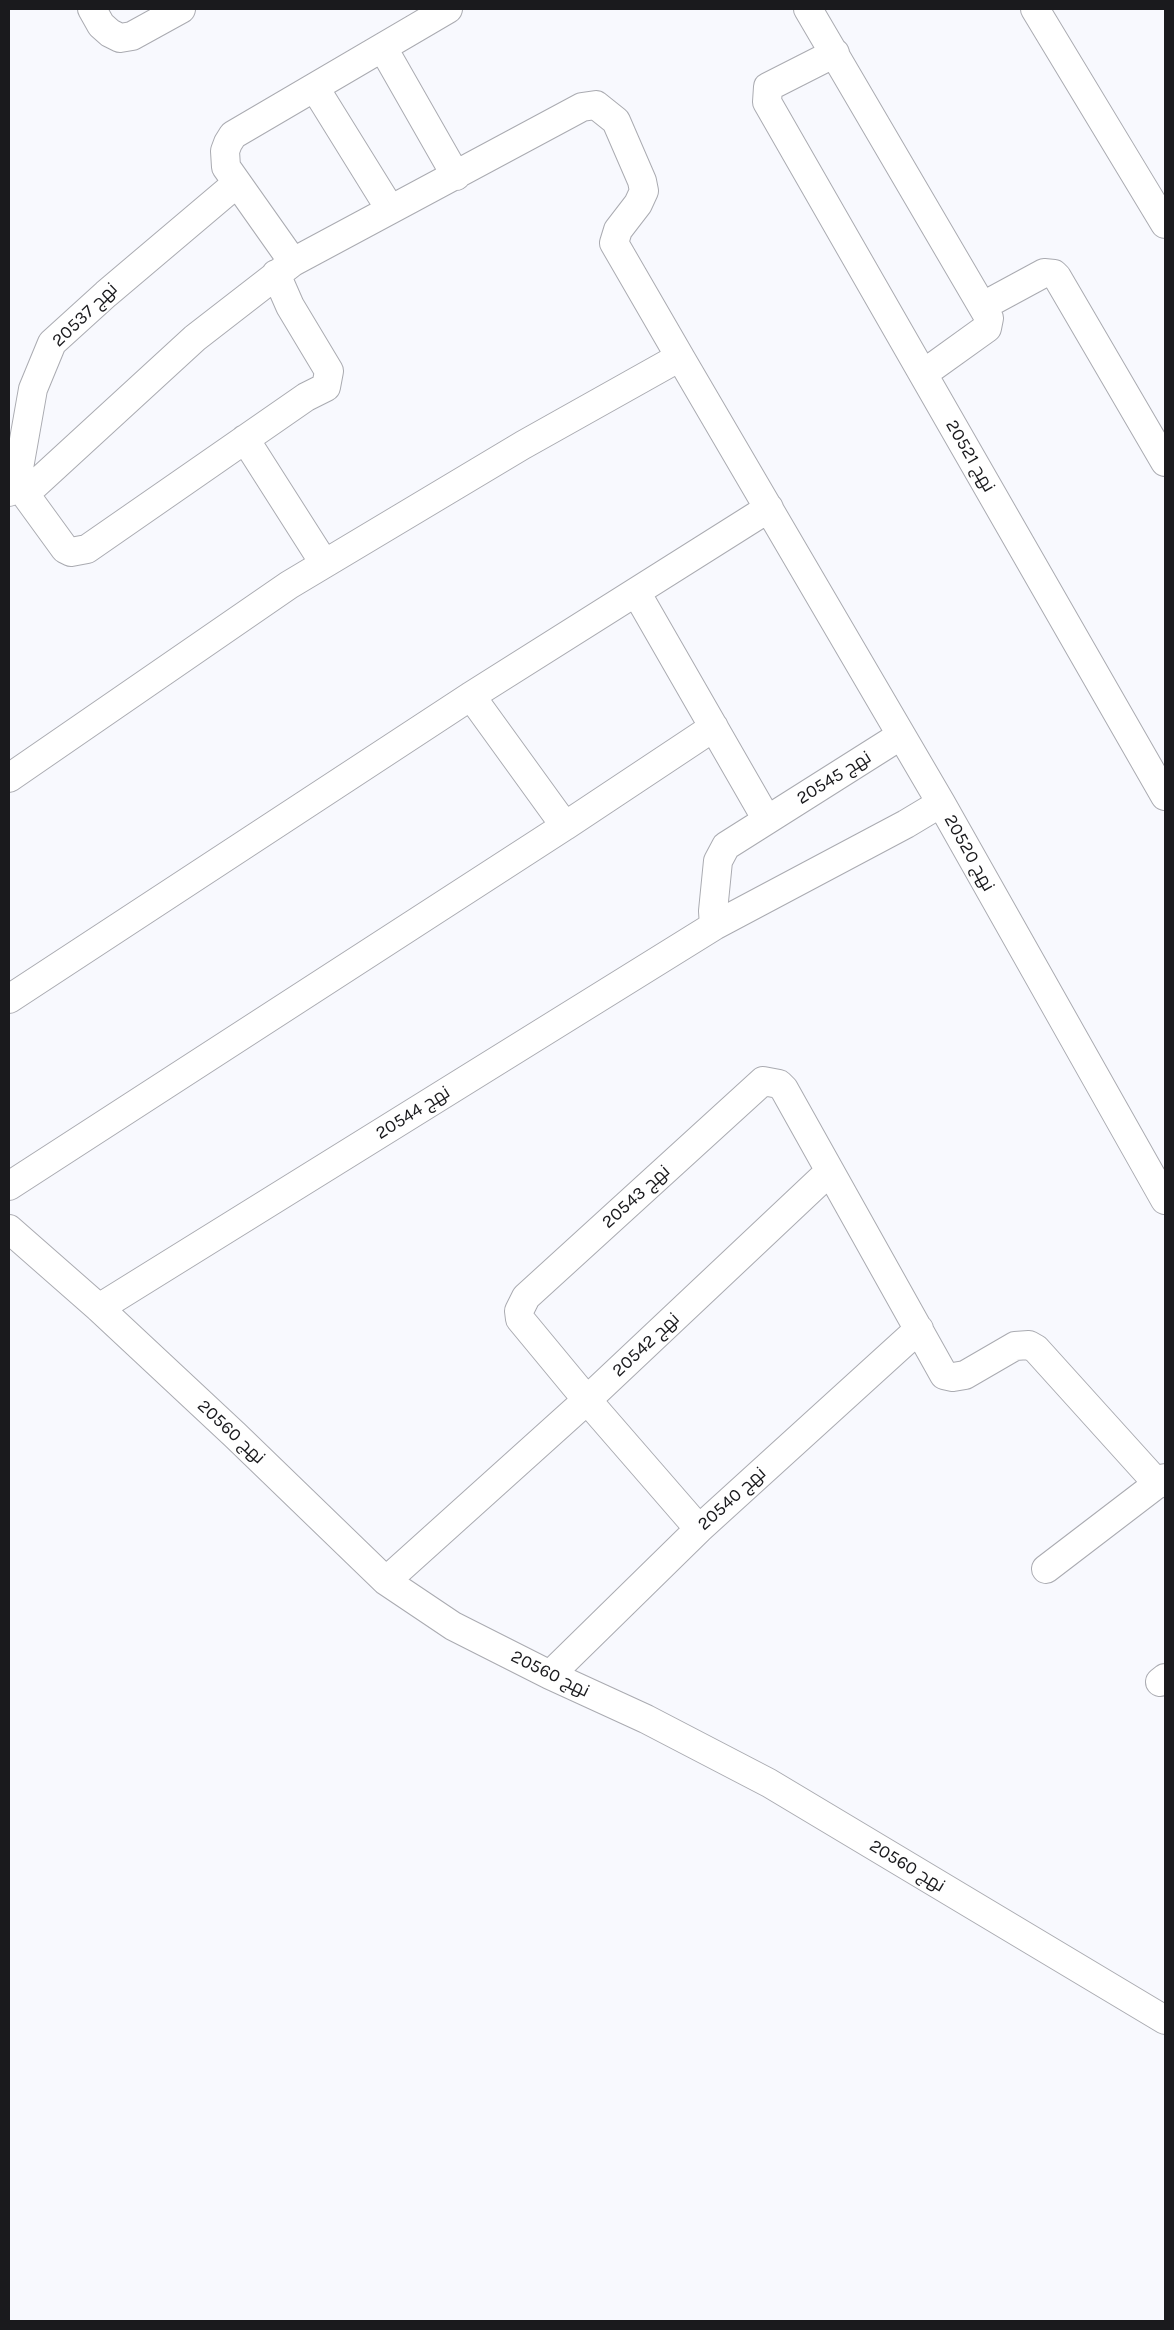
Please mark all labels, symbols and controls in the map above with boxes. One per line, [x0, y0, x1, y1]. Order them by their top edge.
street label: نهج 20537 [48, 279, 122, 351]
street label: نهج 20521 [941, 416, 999, 496]
street label: نهج 20545 [793, 747, 875, 809]
street label: نهج 20520 [939, 811, 999, 895]
street label: نهج 20544 [372, 1082, 454, 1144]
street label: نهج 20543 [597, 1161, 675, 1233]
street label: نهج 20542 [608, 1308, 684, 1382]
street label: نهج 20560 [193, 1395, 269, 1469]
street label: نهج 20540 [693, 1463, 771, 1535]
street label: نهج 20560 [507, 1646, 593, 1702]
street label: نهج 20560 [865, 1835, 949, 1897]

